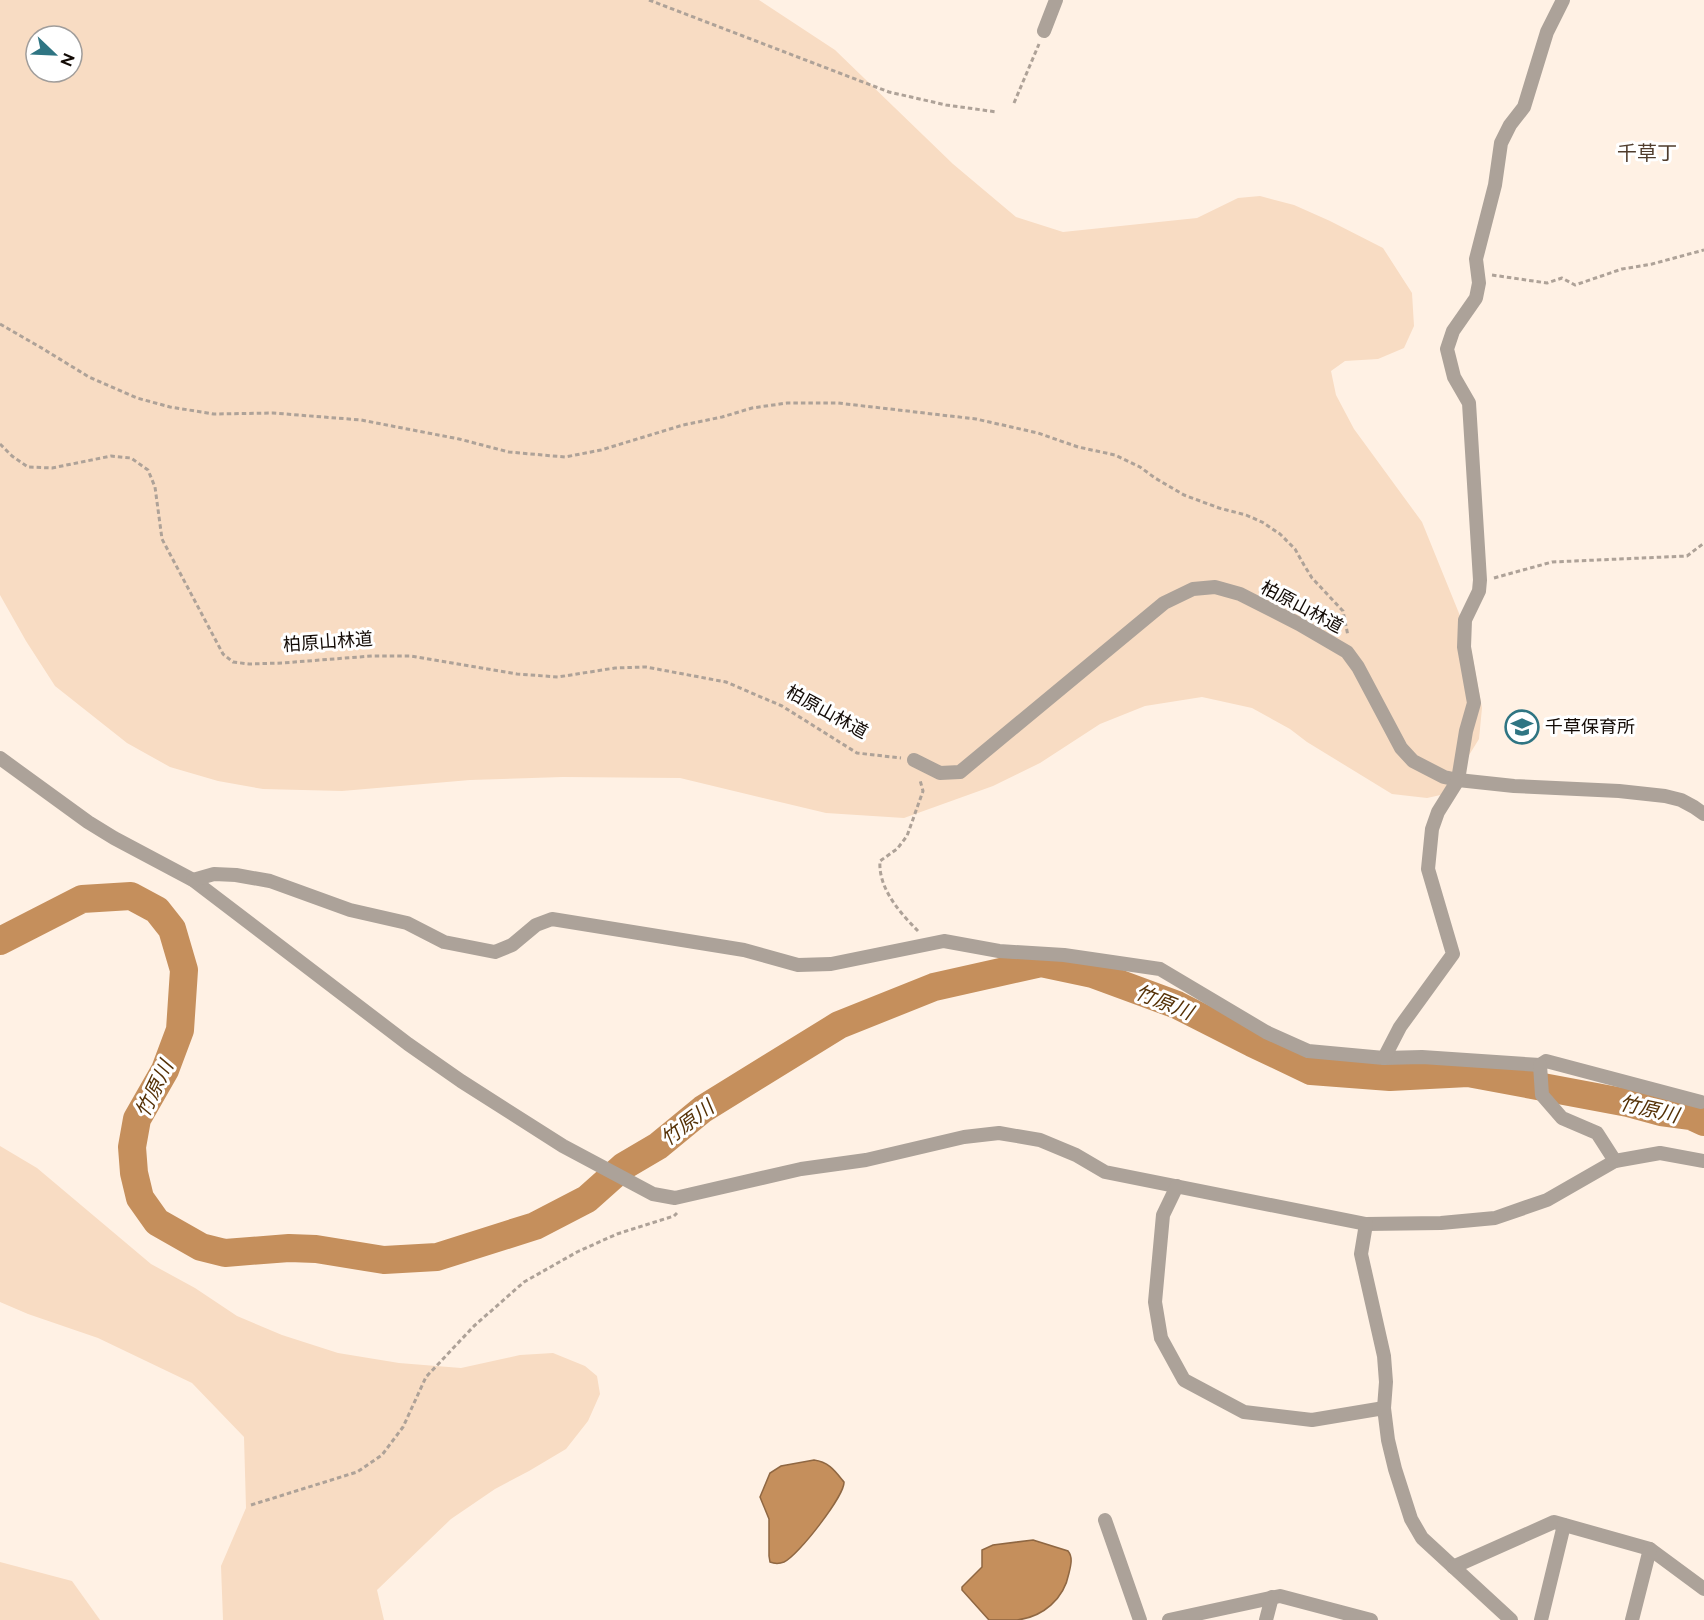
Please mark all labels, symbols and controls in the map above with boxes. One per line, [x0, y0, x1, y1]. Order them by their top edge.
north arrow [24, 24, 84, 84]
text: N [56, 50, 78, 69]
district label: 千草丁 [1617, 141, 1677, 165]
street label: 柏原山林道 [1258, 576, 1347, 637]
street label: 柏原山林道 [282, 628, 374, 655]
street label: 柏原山林道 [783, 681, 872, 743]
school or university icon: 千草保育所 [1504, 709, 1540, 745]
place label: 千草保育所 [1545, 716, 1635, 737]
water label: 竹原川 [1132, 980, 1198, 1025]
water label: 竹原川 [130, 1055, 179, 1121]
water label: 竹原川 [1617, 1091, 1683, 1128]
water label: 竹原川 [656, 1094, 720, 1151]

